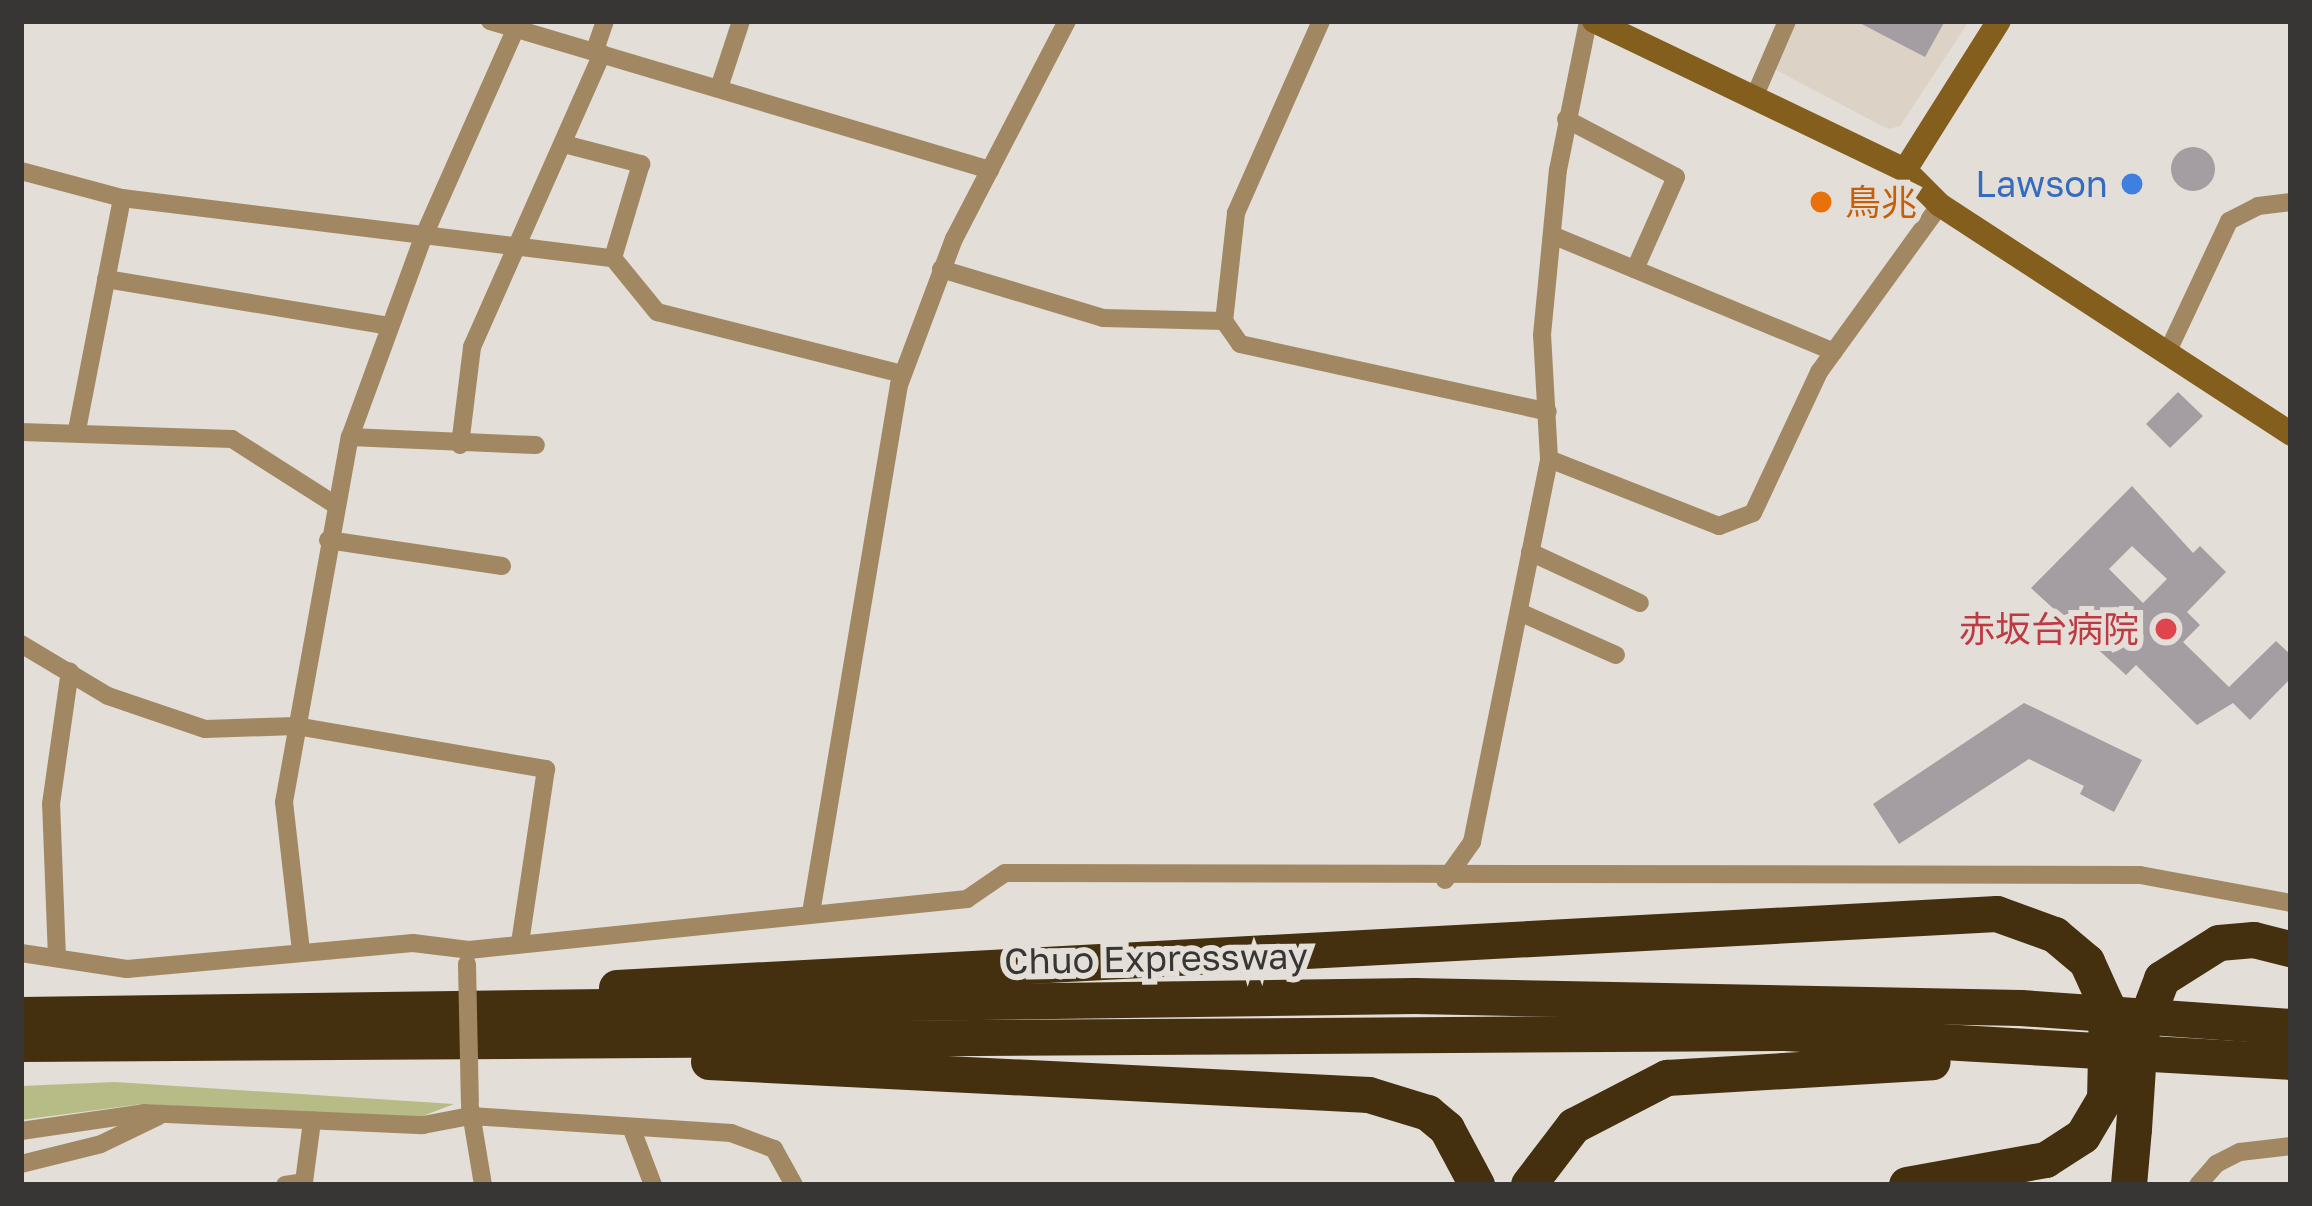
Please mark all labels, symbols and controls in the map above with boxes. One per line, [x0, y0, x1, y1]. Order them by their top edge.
place label: Lawson [1975, 162, 2108, 206]
marker: Lawson [2119, 171, 2145, 197]
place label: 鳥兆 [1845, 180, 1917, 224]
marker: 鳥兆 [1808, 189, 1834, 215]
place label: 赤坂台病院 [1959, 607, 2139, 651]
marker: 赤坂台病院 [2150, 613, 2182, 645]
street label: Chuo Expressway [1004, 934, 1308, 982]

